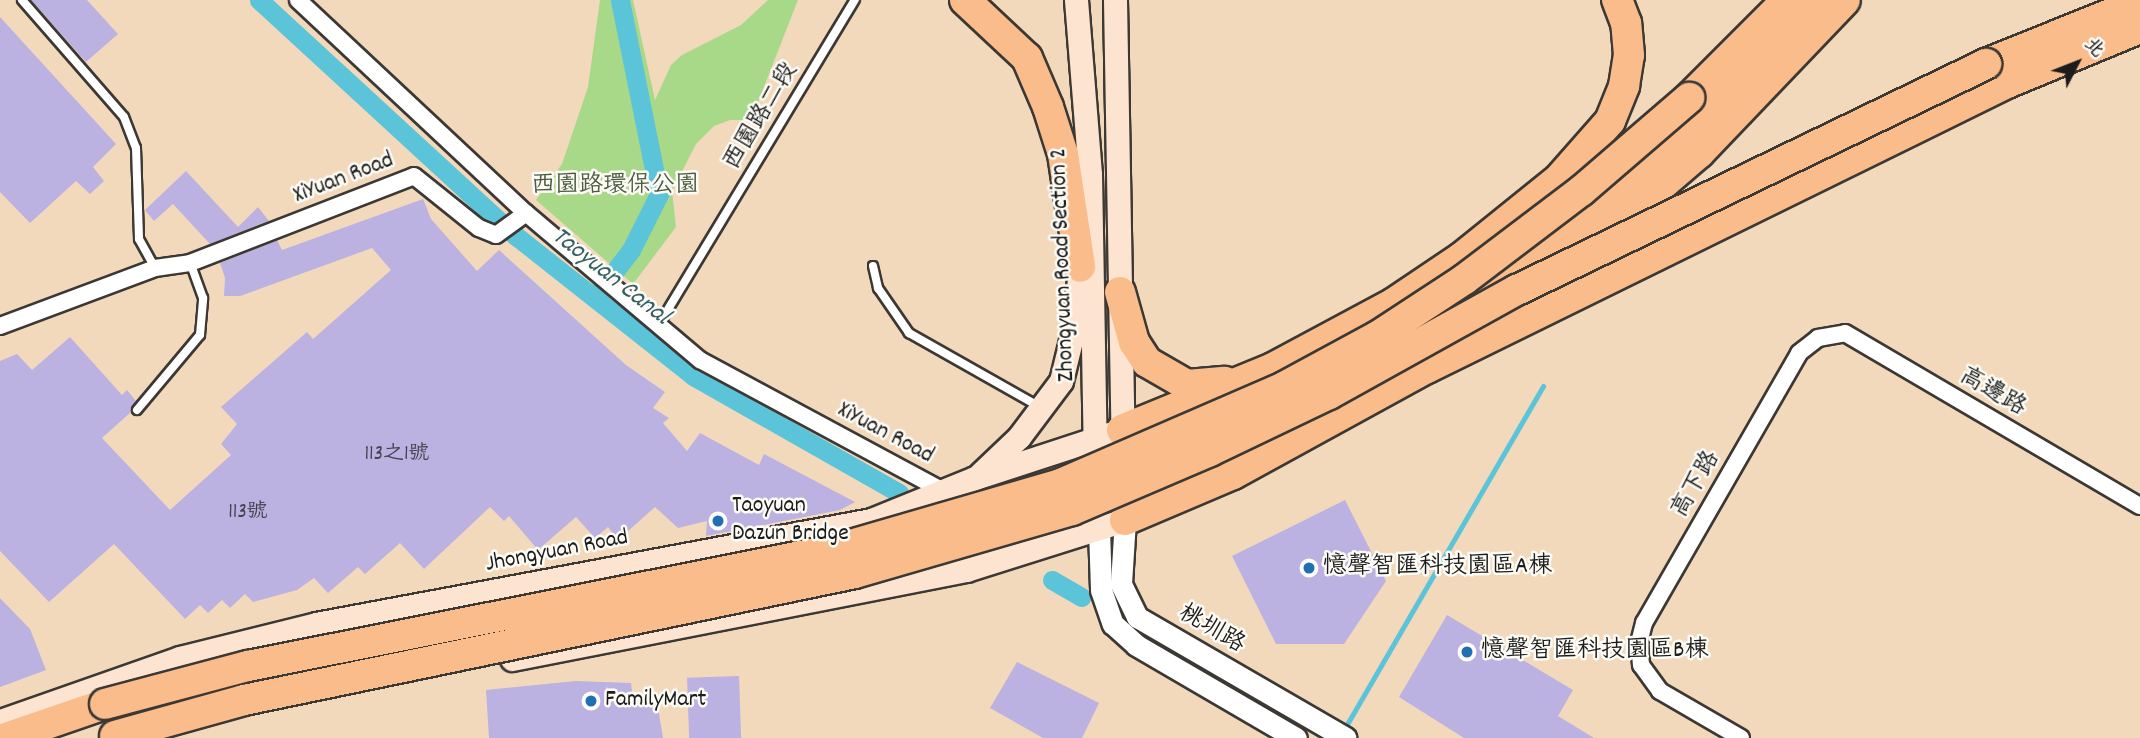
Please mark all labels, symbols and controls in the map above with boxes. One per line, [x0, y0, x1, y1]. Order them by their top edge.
north arrow [2042, 28, 2112, 98]
text: 北 [2077, 33, 2109, 65]
street label: 西園路二段 [719, 58, 805, 176]
street label: XiYuan Road [290, 147, 398, 211]
street label: Zhongyuan Road Section 2 [1046, 148, 1082, 382]
park label: 西園路環保公園 [531, 173, 699, 201]
water label: Taoyuan Canal [545, 221, 675, 333]
street label: 高邊路 [1954, 363, 2030, 423]
street label: XiYuan Road [832, 397, 938, 471]
house number: 113之1號 [364, 442, 430, 468]
street label: 高下路 [1667, 447, 1727, 523]
place label: Taoyuan Dazun Bridge [732, 493, 849, 549]
house number: 113號 [228, 500, 268, 526]
marker: Taoyuan Dazun Bridge [710, 513, 726, 529]
street label: Jhongyuan Road [483, 524, 631, 580]
place label: 憶聲智匯科技園區A棟 [1323, 554, 1552, 582]
marker: 憶聲智匯科技園區A棟 [1301, 560, 1317, 576]
street label: 桃圳路 [1173, 600, 1249, 660]
place label: 憶聲智匯科技園區B棟 [1481, 638, 1708, 666]
marker: 憶聲智匯科技園區B棟 [1459, 644, 1475, 660]
place label: FamilyMart [605, 687, 706, 715]
marker: FamilyMart [583, 693, 599, 709]

